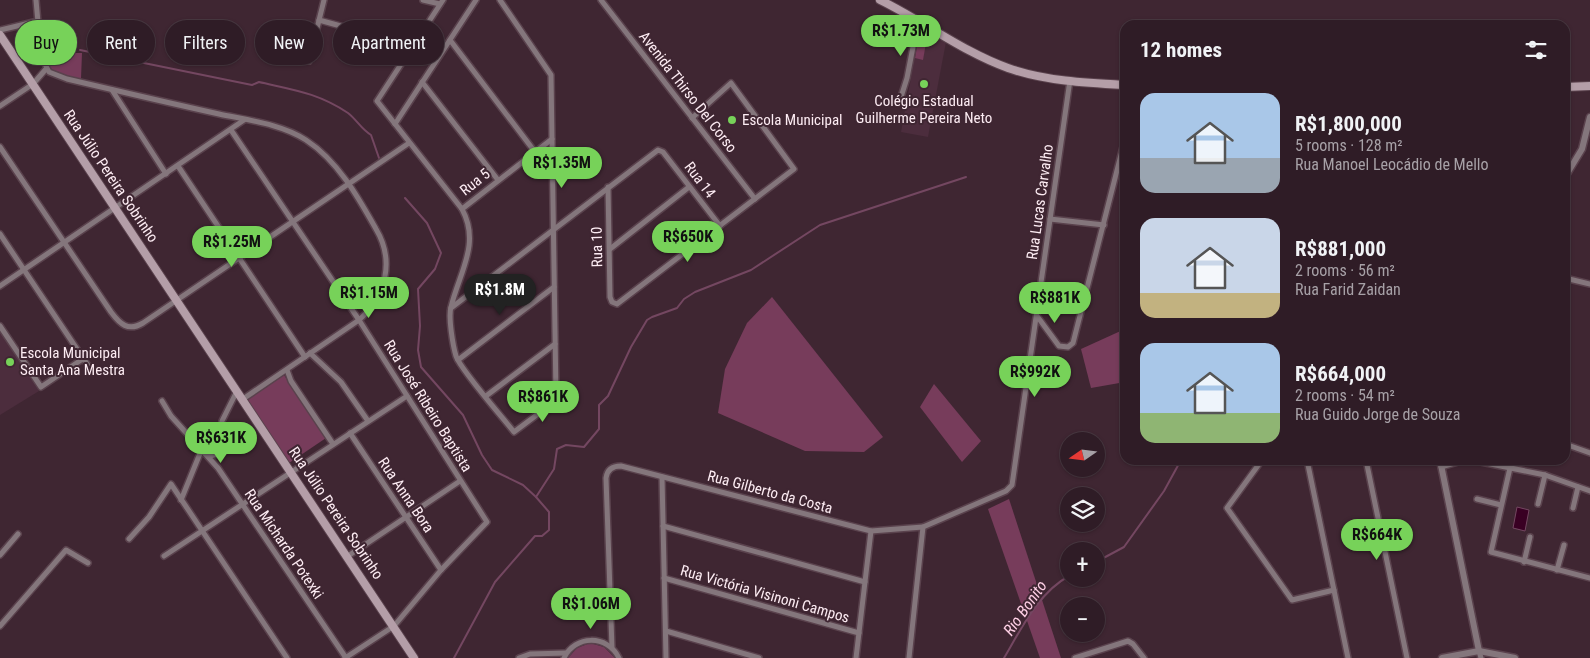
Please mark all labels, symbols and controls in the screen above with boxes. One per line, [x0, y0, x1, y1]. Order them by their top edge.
pin: R$1.73M [855, 15, 947, 57]
chip: Buy [15, 20, 77, 65]
chip: Rent [87, 20, 155, 65]
chip: Filters [165, 20, 245, 65]
chip: New [255, 20, 323, 65]
chip: Apartment [333, 20, 444, 65]
text: R$1.73M [872, 21, 930, 40]
street label: Avenida Thirso Del Corso [635, 28, 741, 156]
icon: filters [1522, 36, 1550, 64]
text: 12 homes [1140, 38, 1222, 62]
marker: Colégio Estadual Guilherme Pereira Neto [918, 78, 930, 90]
place label: Colégio Estadual Guilherme Pereira Neto [856, 92, 992, 127]
street label: Rua Júlio Pereira Sobrinho [60, 106, 162, 246]
place label: Escola Municipal [742, 111, 843, 129]
text: R$1,800,000 [1295, 112, 1402, 136]
icon: home [1180, 113, 1240, 173]
marker: Escola Municipal [726, 114, 738, 126]
text: 5 rooms · 128 m² [1295, 136, 1403, 155]
street label: Rua Lucas Carvalho [1023, 143, 1057, 261]
pin: R$1.35M [516, 146, 608, 189]
text: R$1.35M [533, 153, 591, 172]
text: Rua Manoel Leocádio de Mello [1295, 155, 1489, 174]
street label: Rua 14 [681, 158, 719, 202]
street label: Rua 5 [456, 165, 494, 199]
pin: R$650K [647, 220, 729, 263]
pin: R$1.25M [186, 226, 278, 268]
street label: Rua 10 [588, 227, 606, 267]
text: R$650K [663, 227, 713, 246]
text: R$1.25M [203, 232, 261, 251]
text: R$881,000 [1295, 237, 1386, 261]
icon: home [1180, 238, 1240, 298]
text: 2 rooms · 56 m² [1295, 261, 1395, 280]
pin: R$1.8M [459, 274, 541, 316]
pin: R$1.15M [323, 276, 415, 319]
text: R$1.8M [475, 280, 525, 299]
text: Rua Farid Zaidan [1295, 280, 1401, 299]
pin: R$881K [1014, 282, 1096, 324]
text: R$1.15M [340, 283, 398, 302]
text: R$881K [1030, 288, 1080, 307]
street label: Rua José Ribeiro Baptista [380, 337, 476, 475]
place label: Escola Municipal Santa Ana Mestra [20, 344, 125, 379]
marker: Escola Municipal Santa Ana Mestra [4, 356, 16, 368]
pin: R$992K [994, 356, 1076, 398]
text: R$992K [1010, 362, 1060, 381]
text: R$664,000 [1295, 362, 1386, 386]
icon: home [1180, 363, 1240, 423]
pin: R$861K [502, 380, 584, 423]
text: 2 rooms · 54 m² [1295, 386, 1395, 405]
text: R$861K [518, 387, 568, 406]
text: Rua Guido Jorge de Souza [1295, 405, 1460, 424]
pin: R$631K [180, 422, 262, 464]
text: R$631K [196, 428, 246, 447]
north arrow [1060, 432, 1105, 478]
map controls [1060, 432, 1105, 642]
street label: Rua Júlio Pereira Sobrinho [285, 443, 387, 583]
street label: Rua Anna Bora [374, 454, 438, 536]
street label: Rua Gilberto da Costa [705, 467, 835, 517]
street label: Rua Micharda Potexki [241, 486, 327, 602]
button: layers [1060, 487, 1105, 532]
pin: R$664K [1336, 518, 1418, 561]
text: R$664K [1352, 525, 1402, 544]
button: + [1060, 542, 1105, 587]
street label: Rua Victória Visinoni Campos [678, 561, 852, 627]
water label: Rio Bonito [999, 577, 1051, 639]
pin: R$1.06M [545, 588, 637, 630]
text: R$1.06M [562, 594, 620, 613]
button: − [1060, 597, 1105, 642]

